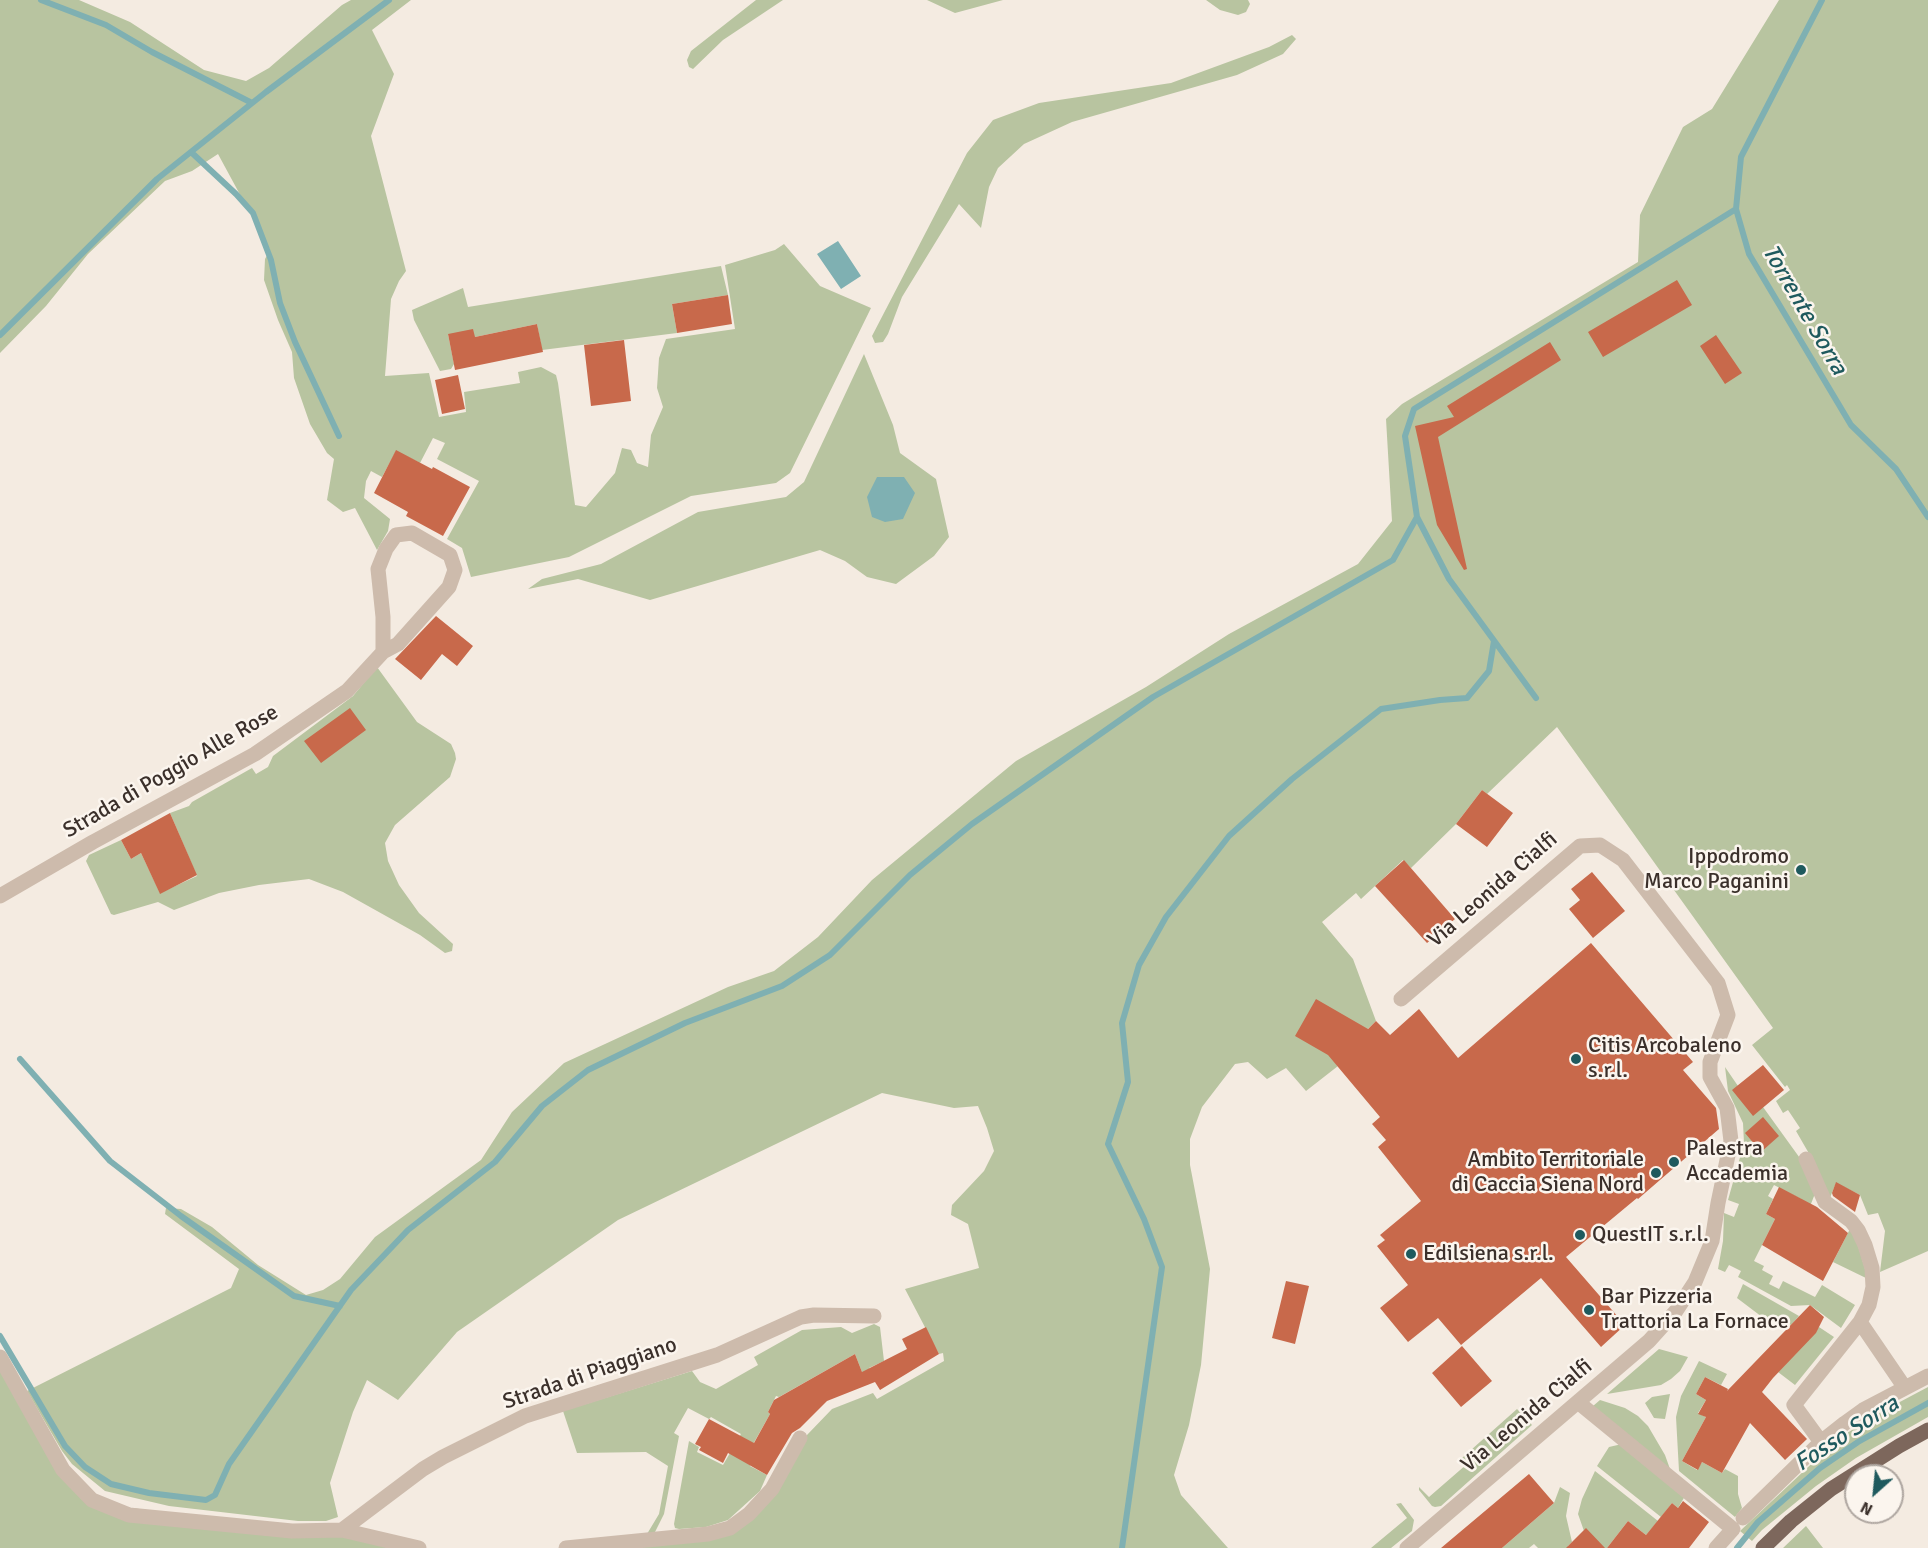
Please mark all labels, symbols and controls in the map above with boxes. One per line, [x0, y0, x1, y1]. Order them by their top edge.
water label: Torrente Sorra [1755, 240, 1853, 380]
street label: Strada di Poggio Alle Rose [59, 700, 283, 844]
street label: Via Leonida Cialfi [1423, 827, 1563, 953]
place label: Ippodromo Marco Paganini [1644, 844, 1789, 896]
marker: Ippodromo Marco Paganini [1794, 863, 1808, 877]
place label: Citis Arcobaleno s.r.l. [1588, 1033, 1742, 1084]
marker: Citis Arcobaleno s.r.l. [1569, 1052, 1583, 1066]
place label: Palestra Accademia [1686, 1136, 1788, 1188]
place label: Ambito Territoriale di Caccia Siena Nord [1451, 1147, 1644, 1198]
marker: Palestra Accademia [1667, 1155, 1681, 1169]
marker: Ambito Territoriale di Caccia Siena Nord [1649, 1166, 1663, 1180]
place label: QuestIT s.r.l. [1592, 1222, 1709, 1248]
marker: QuestIT s.r.l. [1573, 1228, 1587, 1242]
place label: Edilsiena s.r.l. [1423, 1241, 1554, 1267]
marker: Edilsiena s.r.l. [1404, 1247, 1418, 1261]
place label: Bar Pizzeria Trattoria La Fornace [1601, 1284, 1789, 1336]
marker: Bar Pizzeria Trattoria La Fornace [1582, 1303, 1596, 1317]
street label: Strada di Piaggiano [500, 1332, 680, 1416]
street label: Via Leonida Cialfi [1456, 1353, 1598, 1479]
water label: Fosso Sorra [1789, 1390, 1905, 1478]
north arrow [1844, 1464, 1904, 1524]
text: N [1857, 1497, 1876, 1520]

